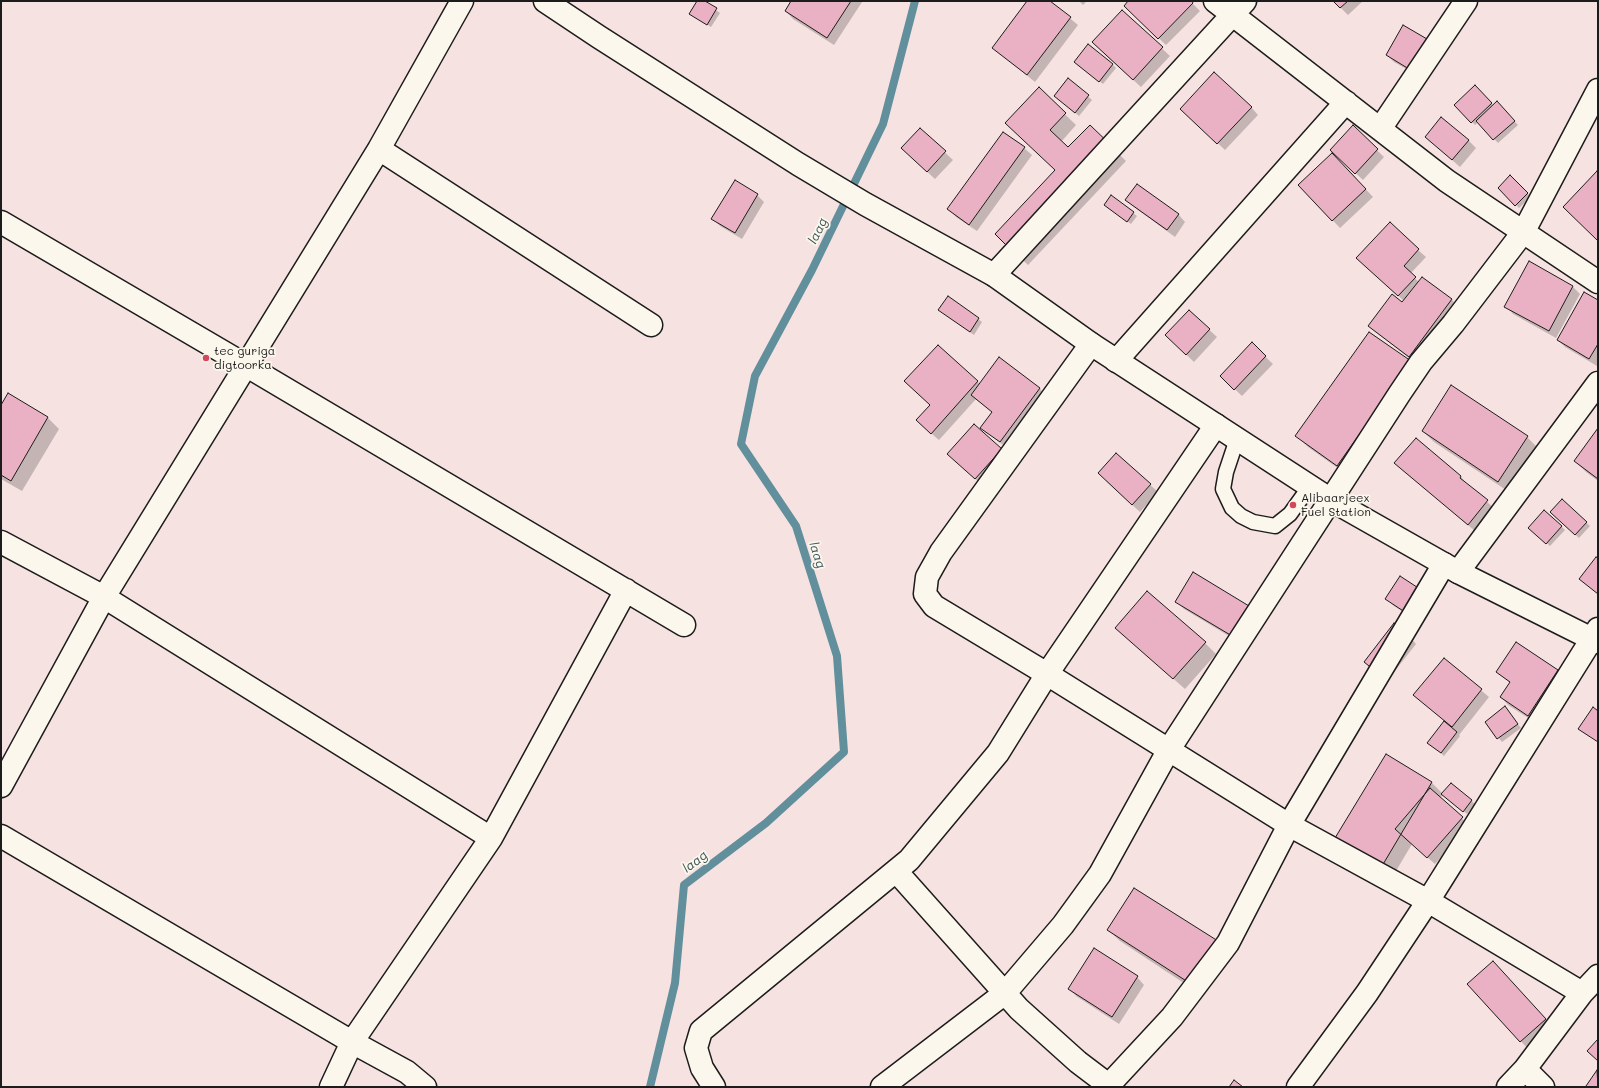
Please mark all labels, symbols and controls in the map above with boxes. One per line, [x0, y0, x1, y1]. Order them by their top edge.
water label: laag [805, 215, 831, 247]
place label: tec guriga digtoorka [214, 344, 275, 372]
marker: tec guriga digtoorka [201, 353, 211, 363]
place label: Alibaarjeex Fuel Station [1301, 491, 1371, 519]
marker: Alibaarjeex Fuel Station [1288, 500, 1298, 510]
water label: laag [805, 540, 829, 570]
water label: laag [680, 848, 710, 876]

